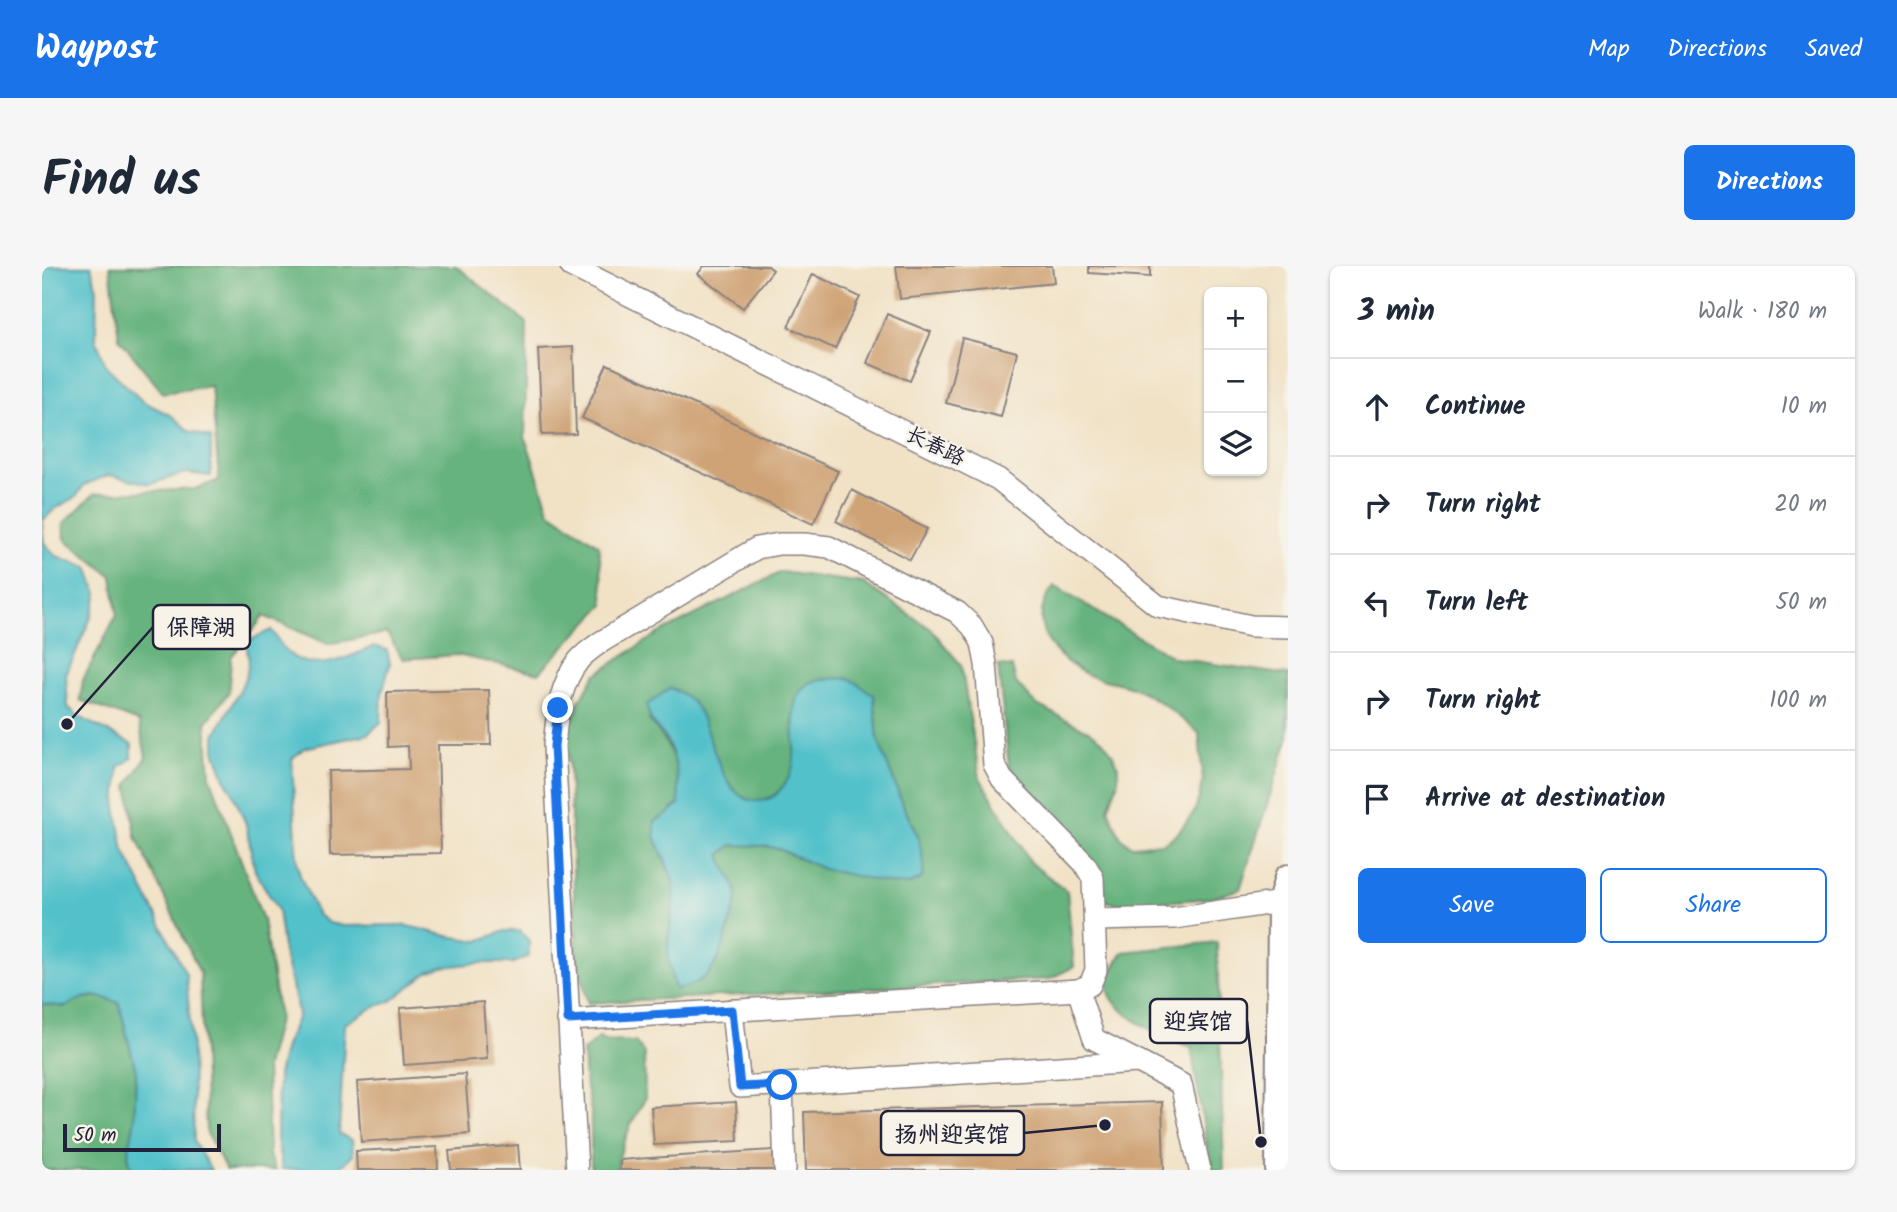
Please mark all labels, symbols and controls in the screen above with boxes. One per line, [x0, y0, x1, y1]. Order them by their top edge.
text: Waypost [35, 23, 158, 76]
text: Map [1588, 30, 1630, 69]
text: Directions [1668, 30, 1767, 69]
text: Saved [1805, 30, 1862, 69]
text: Find us [42, 143, 200, 221]
button: Directions [1684, 145, 1855, 220]
map controls [1204, 287, 1267, 476]
button: + [1204, 287, 1267, 350]
text: 3 min [1358, 288, 1435, 336]
text: Walk · 180 m [1698, 294, 1827, 330]
button: − [1204, 350, 1267, 413]
text: Continue [1425, 386, 1526, 428]
icon: ahead [1358, 388, 1396, 426]
text: 10 m [1781, 389, 1827, 425]
button: layers [1204, 413, 1267, 476]
street label: 长春路 [899, 418, 971, 476]
text: Turn right [1425, 484, 1541, 526]
icon: right [1358, 486, 1396, 524]
text: 20 m [1775, 487, 1827, 523]
text: Turn left [1425, 582, 1528, 624]
icon: left [1358, 584, 1396, 622]
text: 50 m [1776, 585, 1827, 621]
callout: 保障湖 [153, 605, 250, 649]
text: 保障湖 [167, 611, 236, 647]
text: Turn right [1425, 680, 1541, 722]
icon: right [1358, 682, 1396, 720]
text: 100 m [1769, 683, 1827, 719]
route end [542, 692, 573, 723]
text: Arrive at destination [1425, 778, 1665, 820]
icon: arrive [1358, 780, 1396, 818]
button: Save [1358, 868, 1586, 943]
button: Share [1600, 868, 1827, 943]
callout: 迎宾馆 [1150, 999, 1247, 1043]
text: 迎宾馆 [1164, 1005, 1233, 1041]
route start [766, 1069, 797, 1100]
callout: 扬州迎宾馆 [881, 1111, 1024, 1155]
text: 扬州迎宾馆 [895, 1118, 1010, 1154]
scale bar [63, 1121, 220, 1153]
text: 50 m [74, 1121, 116, 1151]

